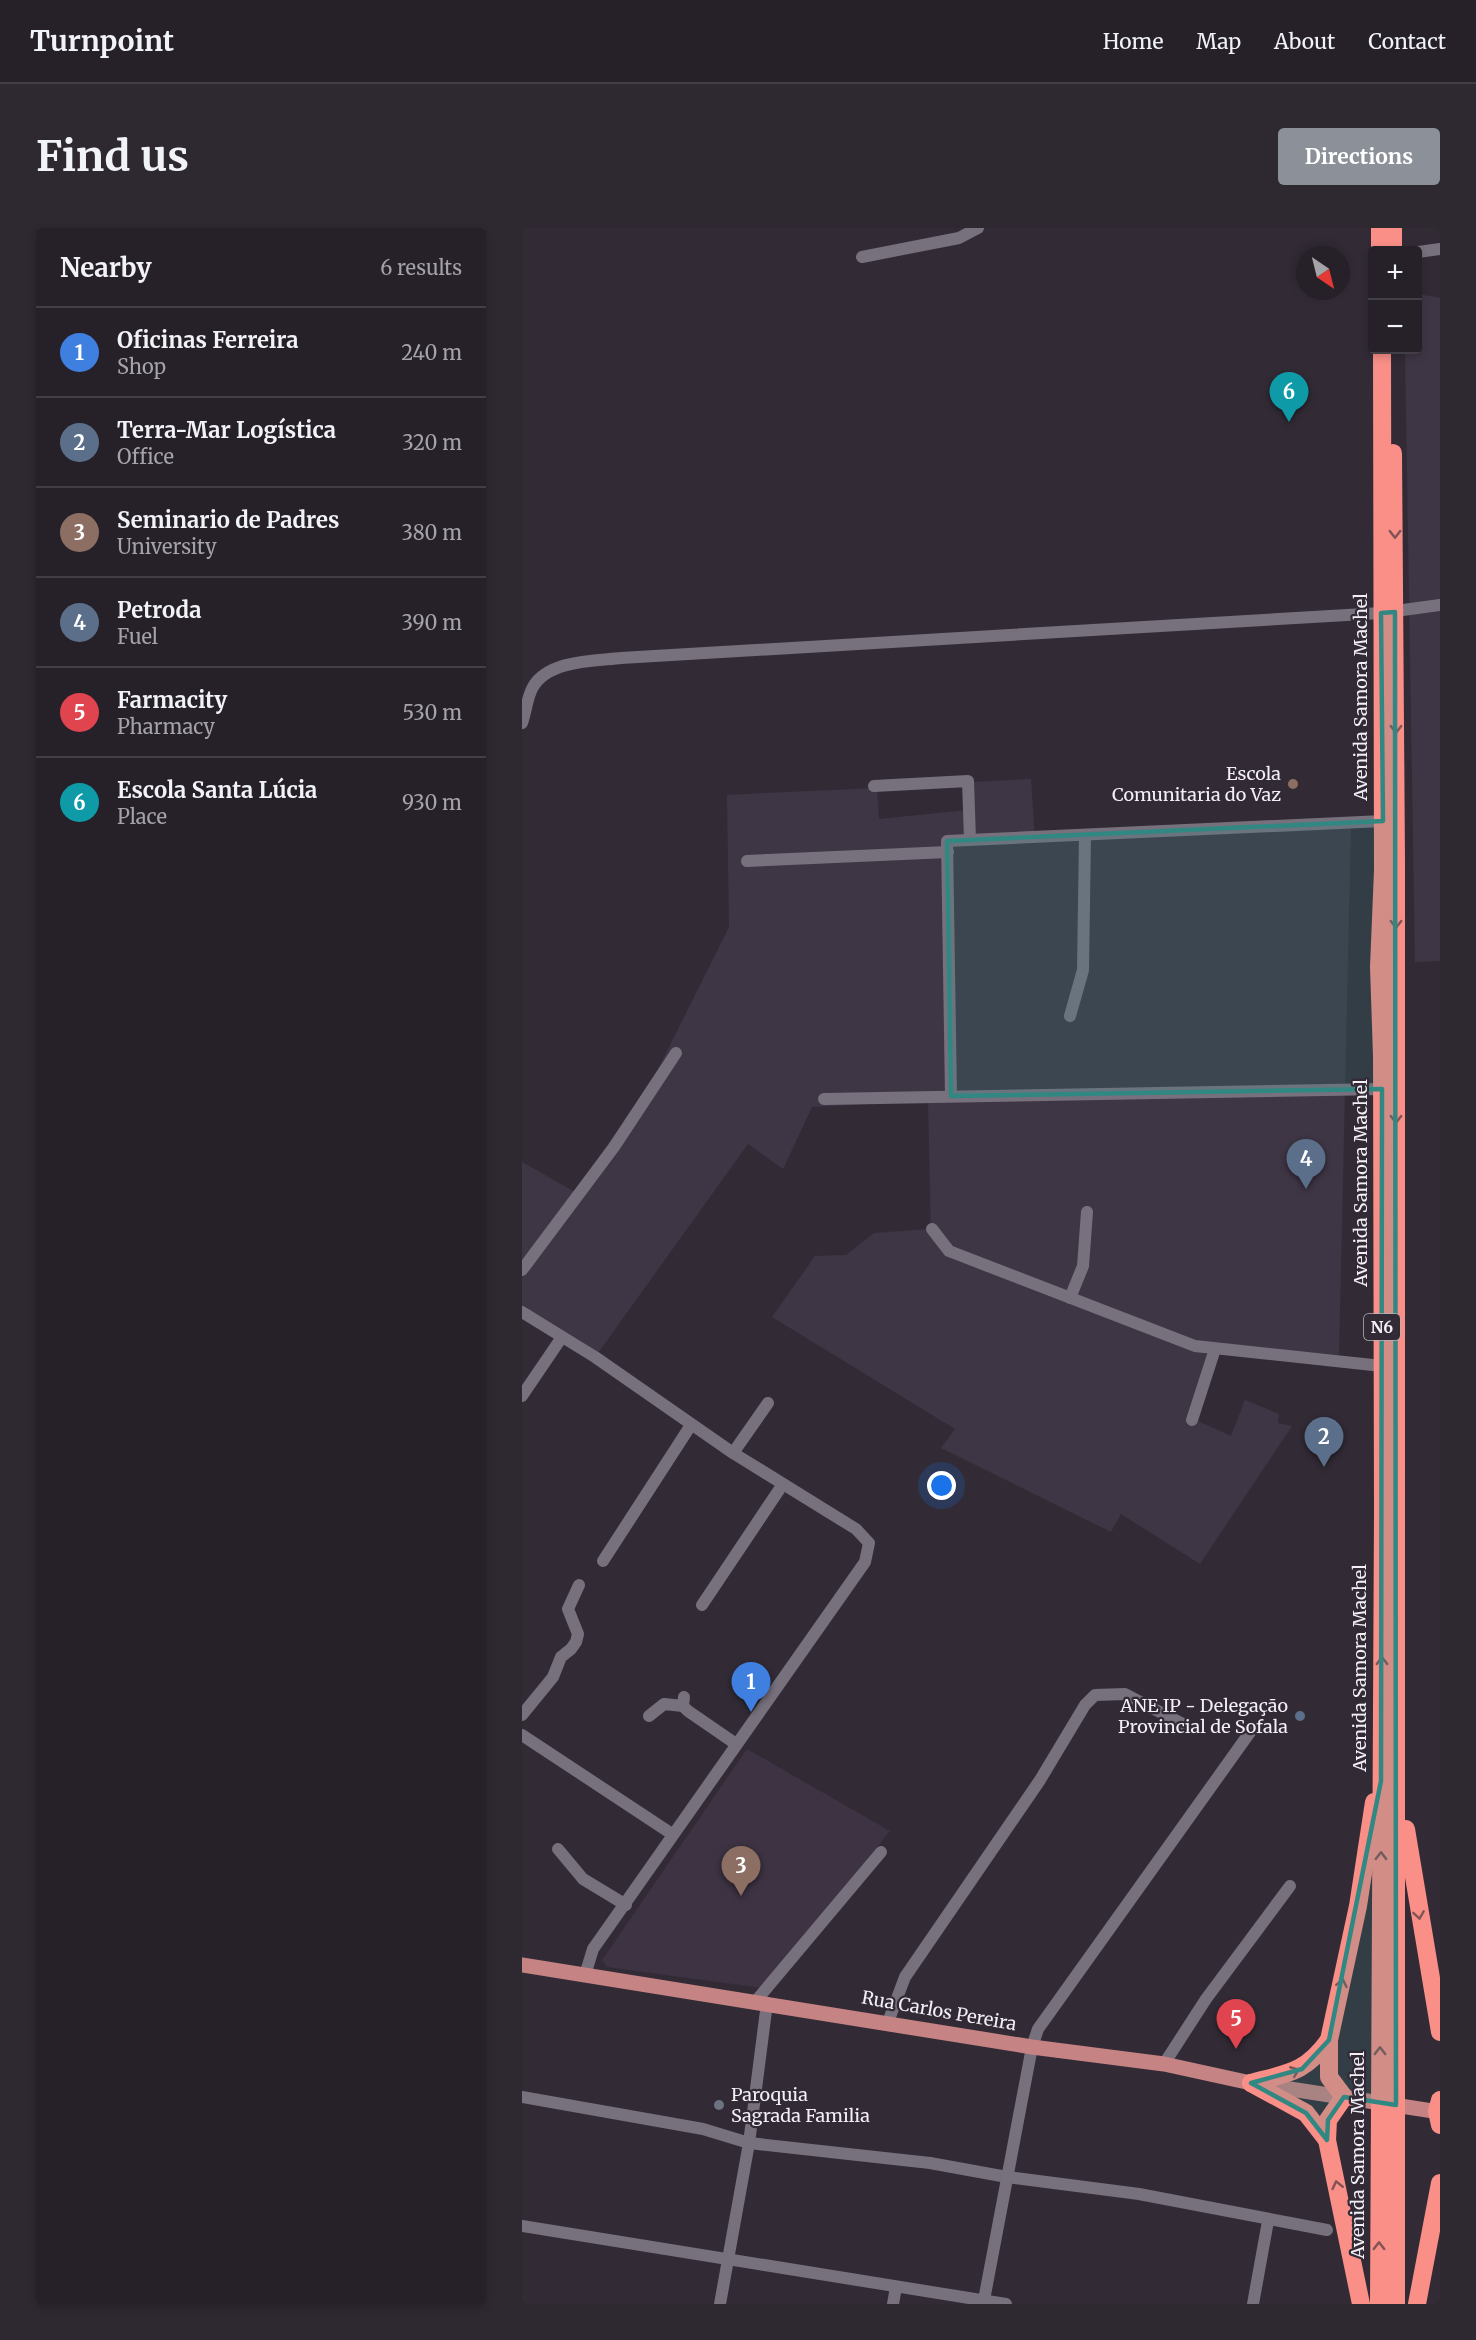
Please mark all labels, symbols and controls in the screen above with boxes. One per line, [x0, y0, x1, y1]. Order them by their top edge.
text: Turnpoint [30, 23, 174, 59]
text: Home [1103, 28, 1163, 55]
text: Map [1196, 28, 1241, 55]
text: About [1274, 28, 1335, 55]
text: Contact [1368, 28, 1446, 55]
button: Directions [1278, 128, 1440, 185]
text: Find us [36, 130, 189, 182]
north arrow [1296, 246, 1350, 300]
map controls [1368, 246, 1422, 354]
button: + [1368, 246, 1422, 300]
text: Nearby [60, 251, 152, 284]
text: 6 results [380, 255, 462, 280]
button: − [1368, 300, 1422, 354]
text: Oficinas Ferreira [117, 326, 299, 354]
text: 1 [75, 340, 84, 365]
text: 240 m [401, 340, 462, 365]
text: Shop [117, 354, 166, 379]
pin: 6 [1270, 372, 1308, 422]
text: Terra-Mar Logística [117, 416, 336, 444]
text: 2 [74, 430, 85, 455]
text: 320 m [402, 430, 462, 455]
text: Office [117, 444, 174, 469]
text: Seminario de Padres [117, 506, 339, 534]
text: 3 [74, 520, 85, 545]
text: 380 m [401, 520, 462, 545]
one-way arrow [1389, 529, 1401, 538]
text: University [117, 534, 217, 559]
street label: Avenida Samora Machel [1349, 593, 1372, 802]
text: Petroda [117, 596, 201, 624]
text: 4 [73, 610, 86, 635]
text: 390 m [402, 610, 462, 635]
text: Fuel [117, 624, 158, 649]
text: Farmacity [117, 686, 227, 714]
text: 5 [74, 700, 85, 725]
text: 530 m [403, 700, 462, 725]
text: Pharmacy [117, 714, 215, 739]
one-way arrow [1390, 724, 1402, 733]
place label: Escola Comunitaria do Vaz [1112, 762, 1281, 806]
text: Escola Santa Lúcia [117, 776, 317, 804]
marker: Escola Comunitaria do Vaz [1286, 777, 1300, 791]
text: 6 [73, 790, 86, 815]
text: 930 m [402, 790, 462, 815]
text: Place [117, 804, 167, 829]
one-way arrow [1390, 919, 1402, 928]
street label: Avenida Samora Machel [1349, 1079, 1372, 1288]
one-way arrow [1390, 1114, 1402, 1123]
pin: 4 [1286, 1140, 1326, 1189]
road number: N6 [1364, 1314, 1400, 1340]
pin: 2 [1304, 1418, 1344, 1467]
your location [927, 1471, 956, 1500]
street label: Avenida Samora Machel [1348, 1564, 1371, 1773]
one-way arrow [1375, 1656, 1388, 1665]
pin: 1 [732, 1662, 770, 1712]
place label: ANE IP - Delegação Provincial de Sofala [1118, 1694, 1288, 1738]
marker: ANE IP - Delegação Provincial de Sofala [1293, 1709, 1307, 1723]
pin: 3 [722, 1846, 760, 1896]
one-way arrow [1375, 1851, 1388, 1860]
one-way arrow [1412, 1909, 1425, 1919]
one-way arrow [1335, 1979, 1348, 1989]
street label: Rua Carlos Pereira [860, 1986, 1019, 2036]
pin: 5 [1216, 2000, 1256, 2049]
one-way arrow [1374, 2046, 1386, 2055]
street label: Avenida Samora Machel [1346, 2051, 1369, 2260]
one-way arrow [1289, 2066, 1300, 2078]
place label: Paroquia Sagrada Familia [731, 2083, 870, 2127]
marker: Paroquia Sagrada Familia [712, 2098, 726, 2112]
one-way arrow [1332, 2180, 1345, 2190]
one-way arrow [1373, 2241, 1385, 2250]

